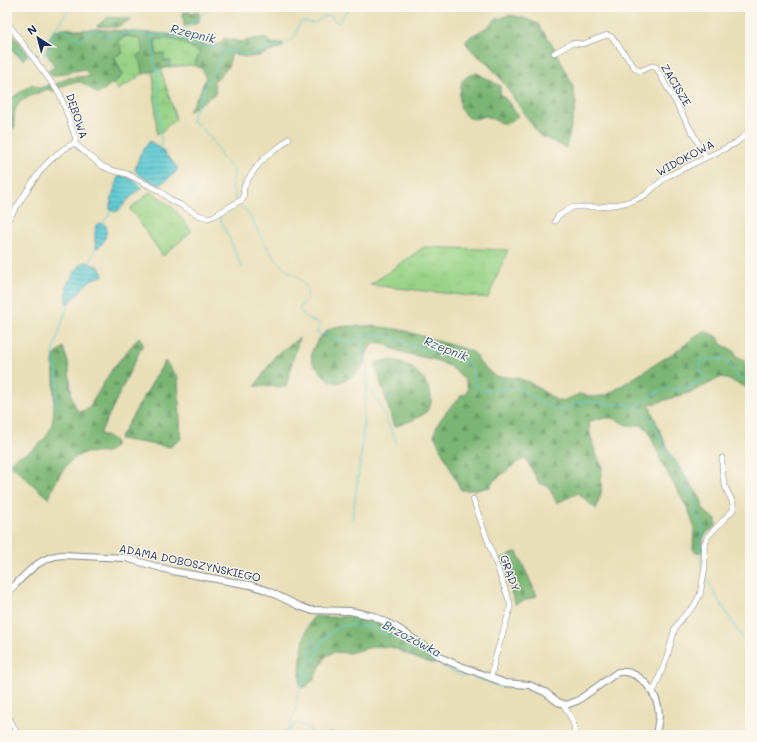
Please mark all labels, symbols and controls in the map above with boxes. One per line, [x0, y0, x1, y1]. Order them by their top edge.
north arrow [18, 18, 58, 58]
water label: Rzepnik [169, 20, 218, 46]
text: N [24, 21, 40, 38]
street label: ZACISZE [658, 61, 695, 109]
street label: DĘBOWA [63, 91, 92, 140]
street label: WIDOKOWA [653, 136, 716, 179]
water label: Rzepnik [422, 332, 471, 364]
street label: ADAMA DOBOSZYŃSKIEGO [118, 540, 262, 585]
street label: GRĄDY [497, 553, 524, 593]
water label: Brzozówka [380, 616, 445, 660]

